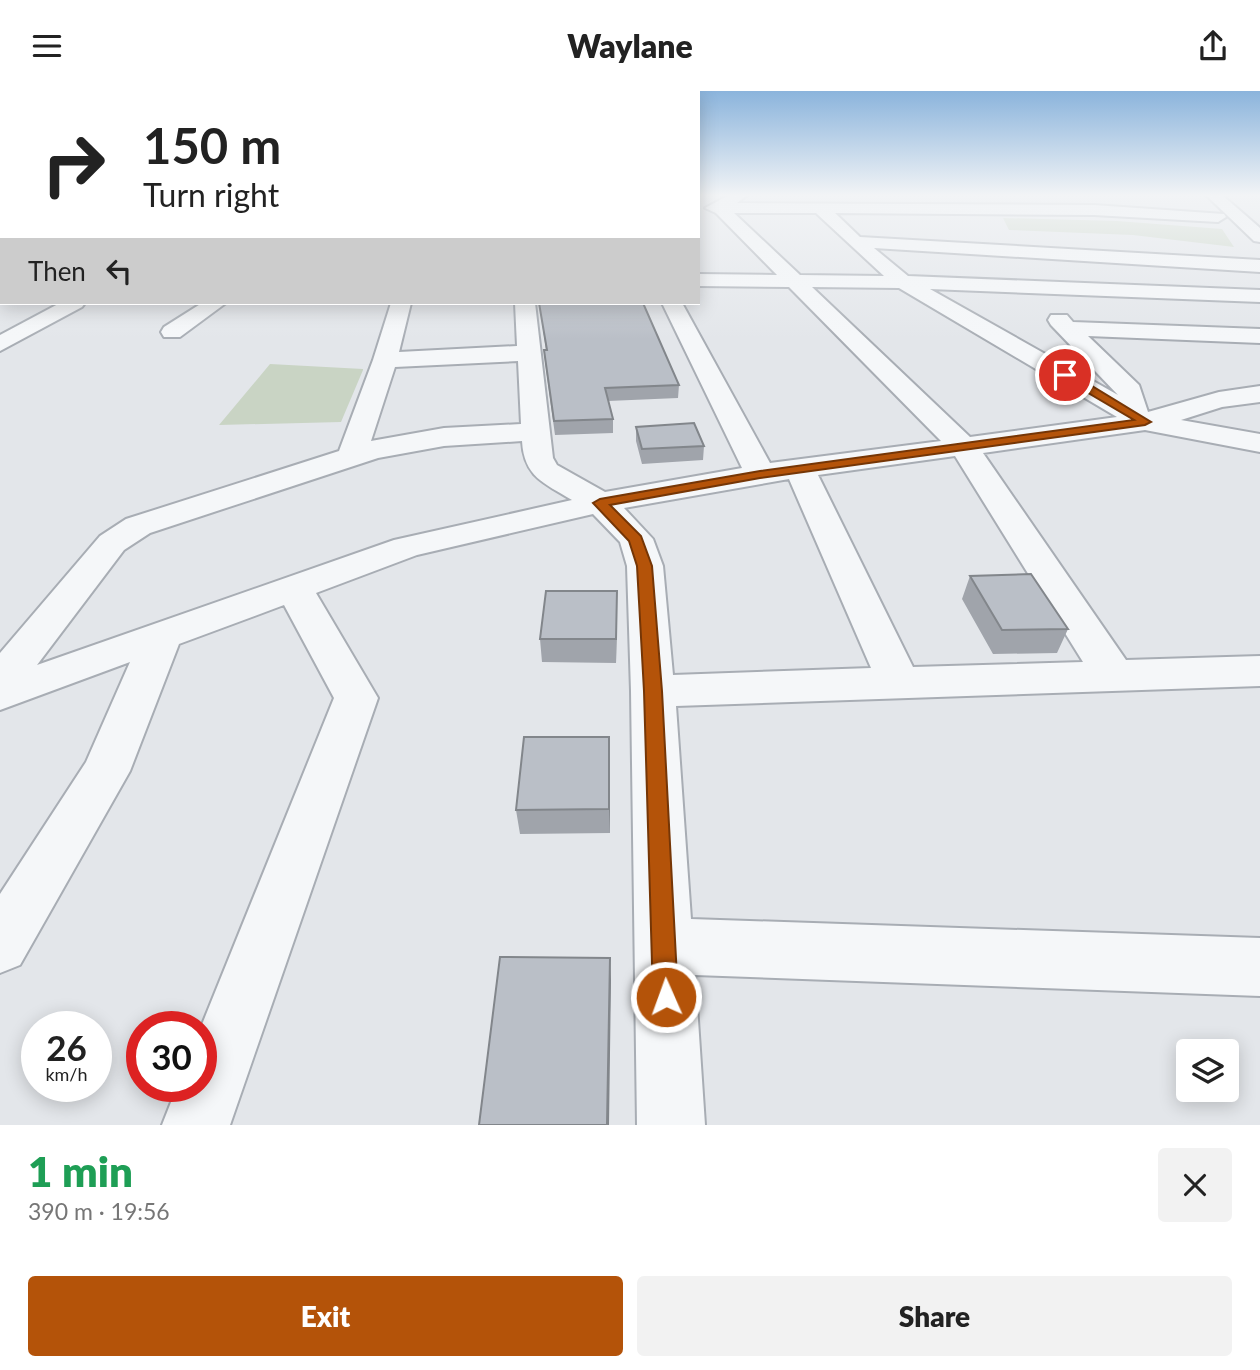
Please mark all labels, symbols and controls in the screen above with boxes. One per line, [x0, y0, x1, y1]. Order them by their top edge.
text: Waylane [567, 26, 693, 65]
icon: menu [28, 27, 66, 65]
icon: share [1194, 27, 1232, 65]
text: 150 m [143, 116, 281, 174]
icon: right [28, 119, 119, 210]
text: Turn right [143, 175, 279, 214]
icon: left [100, 252, 138, 290]
text: Then [28, 255, 86, 287]
pin [1035, 345, 1095, 405]
icon: arrive [1046, 356, 1084, 394]
position arrow [629, 960, 703, 1034]
speed limit sign: 30 [126, 1011, 217, 1102]
text: 26 [46, 1026, 87, 1068]
map controls [1176, 1039, 1239, 1102]
button: layers [1176, 1039, 1239, 1102]
text: km/h [45, 1063, 88, 1085]
text: 1 min [28, 1146, 133, 1196]
button: close [1158, 1148, 1232, 1222]
text: 390 m · 19:56 [28, 1197, 170, 1225]
button: Exit [28, 1276, 623, 1356]
button: Share [637, 1276, 1232, 1356]

